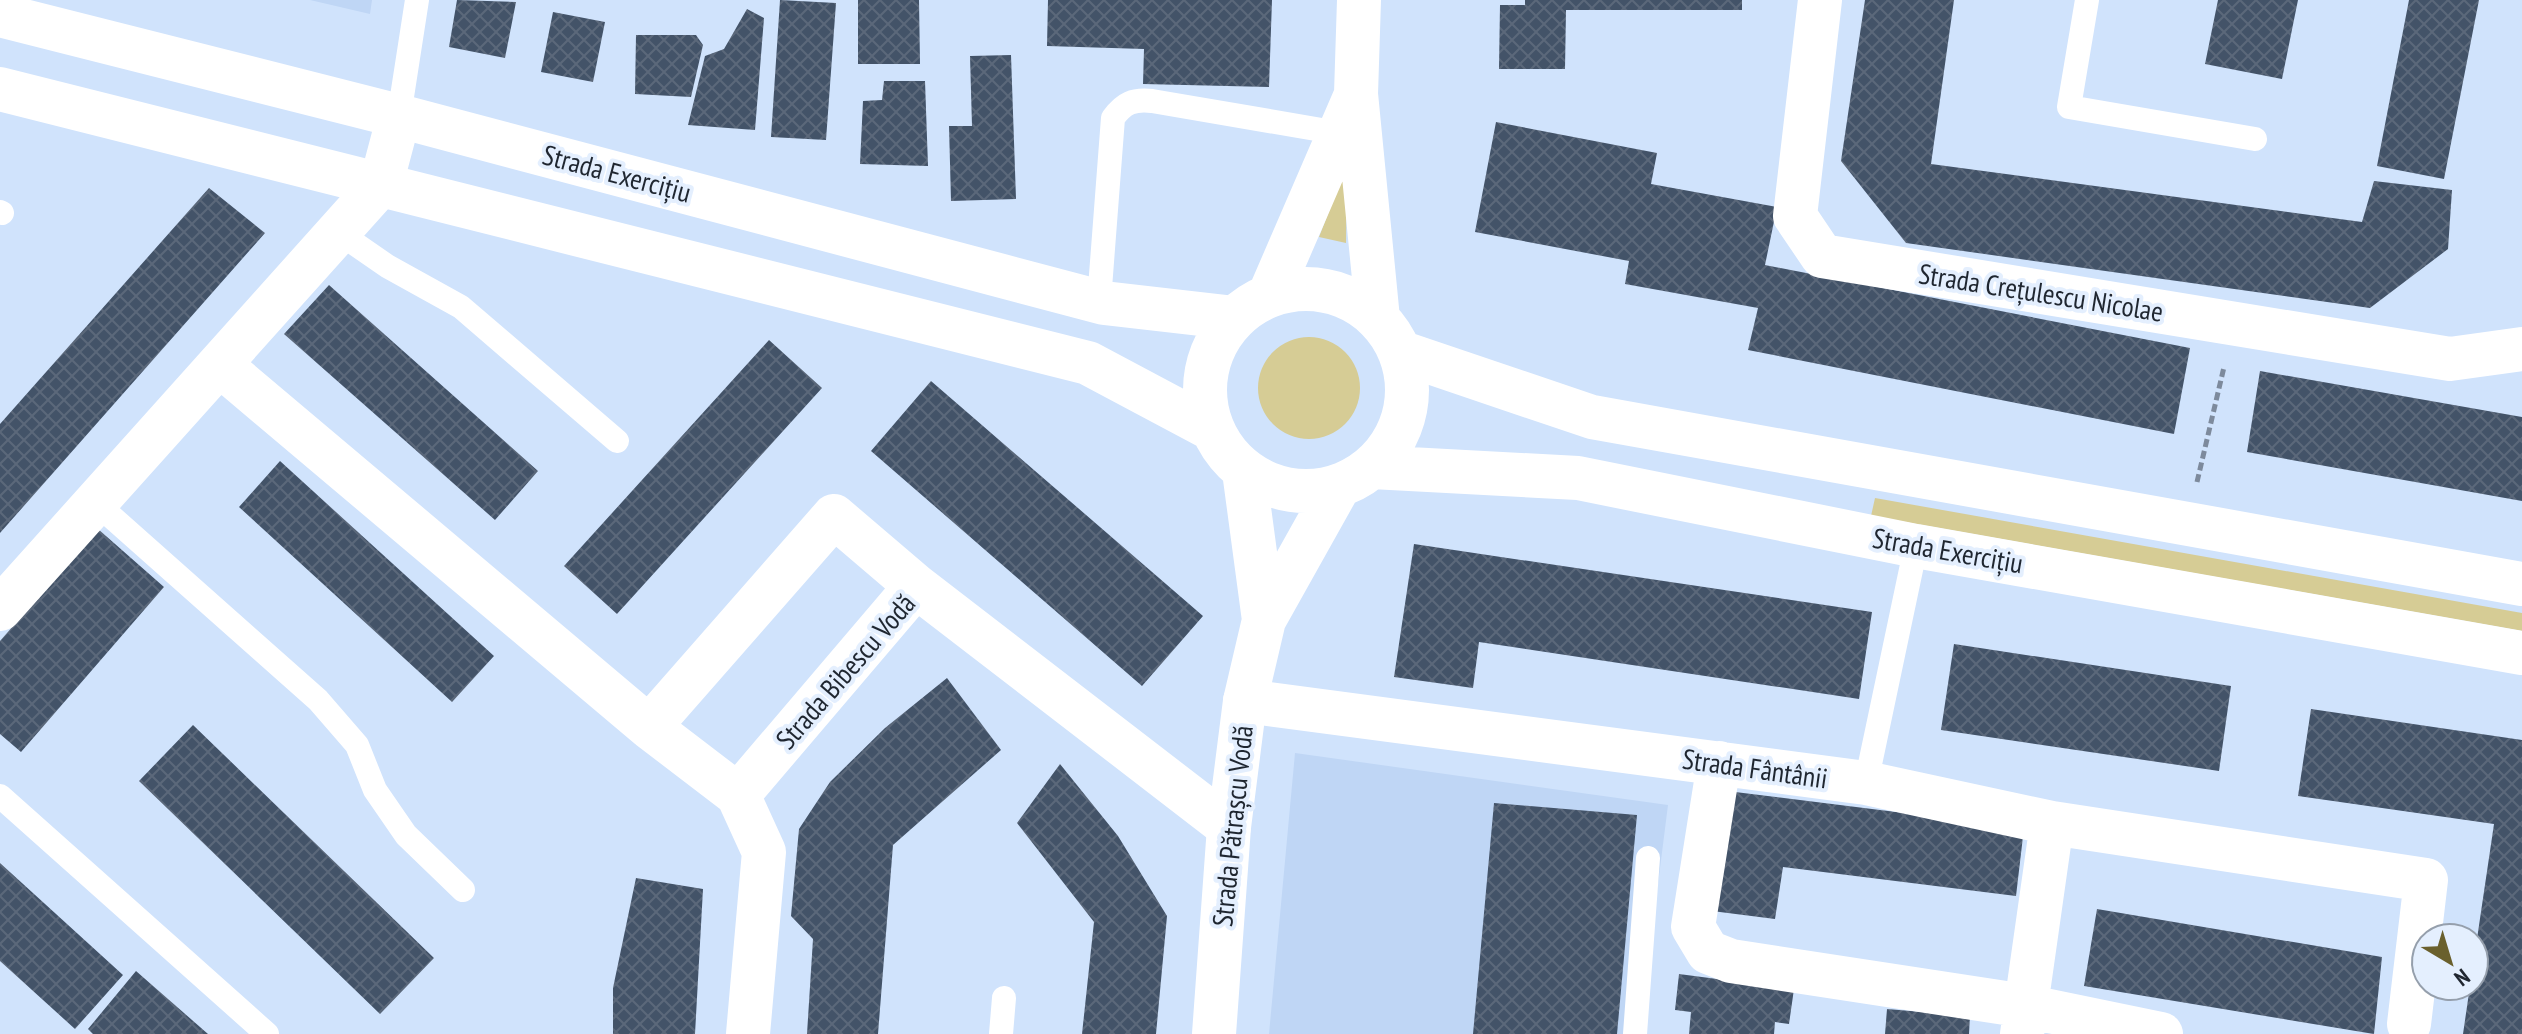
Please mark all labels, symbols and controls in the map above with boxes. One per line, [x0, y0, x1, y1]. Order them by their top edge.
street label: Strada Exercițiu [539, 135, 695, 211]
street label: Strada Crețulescu Nicolae [1916, 254, 2166, 330]
street label: Strada Exercițiu [1870, 519, 2026, 581]
street label: Strada Bibescu Vodă [767, 585, 923, 757]
street label: Strada Pătrașcu Vodă [1203, 724, 1261, 928]
street label: Strada Fântânii [1680, 740, 1830, 796]
north arrow [2410, 922, 2490, 1002]
text: N [2449, 963, 2476, 992]

